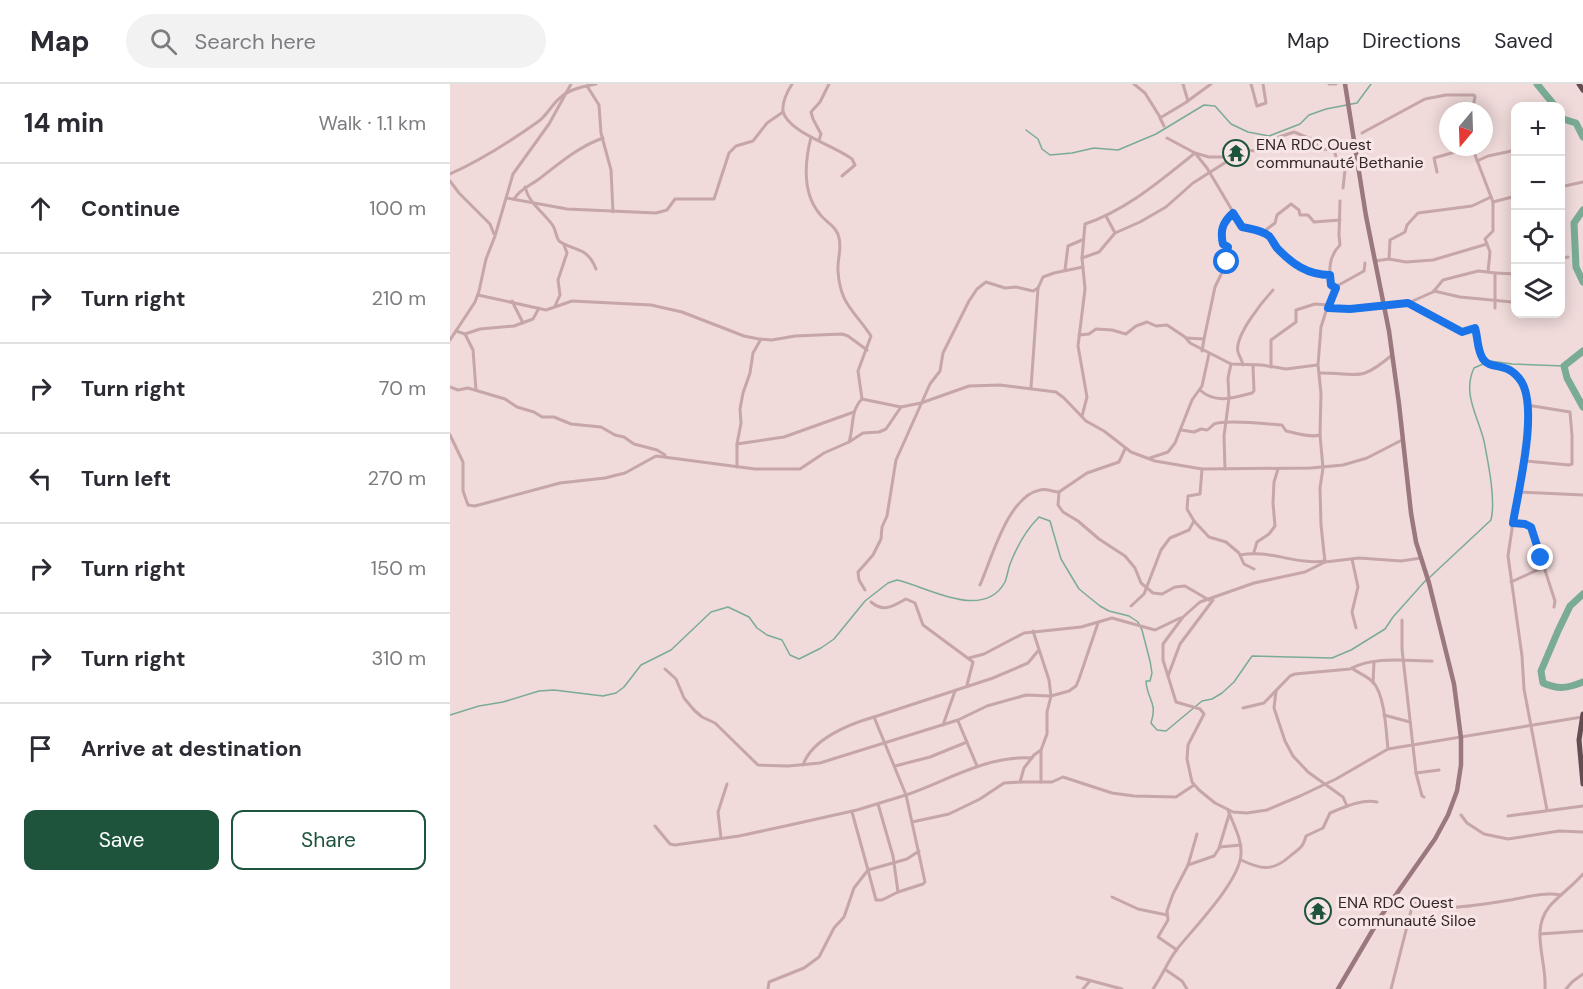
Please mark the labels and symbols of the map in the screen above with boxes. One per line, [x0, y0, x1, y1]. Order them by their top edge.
north arrow [1439, 102, 1493, 156]
place label: ENA RDC Ouest communauté Bethanie [1256, 134, 1424, 173]
temple icon: ENA RDC Ouest communauté Bethanie [1221, 138, 1251, 168]
route start [1213, 248, 1239, 274]
route end [1527, 544, 1553, 570]
place label: ENA RDC Ouest communauté Siloe [1338, 892, 1476, 931]
temple icon: ENA RDC Ouest communauté Siloe [1303, 896, 1333, 926]

